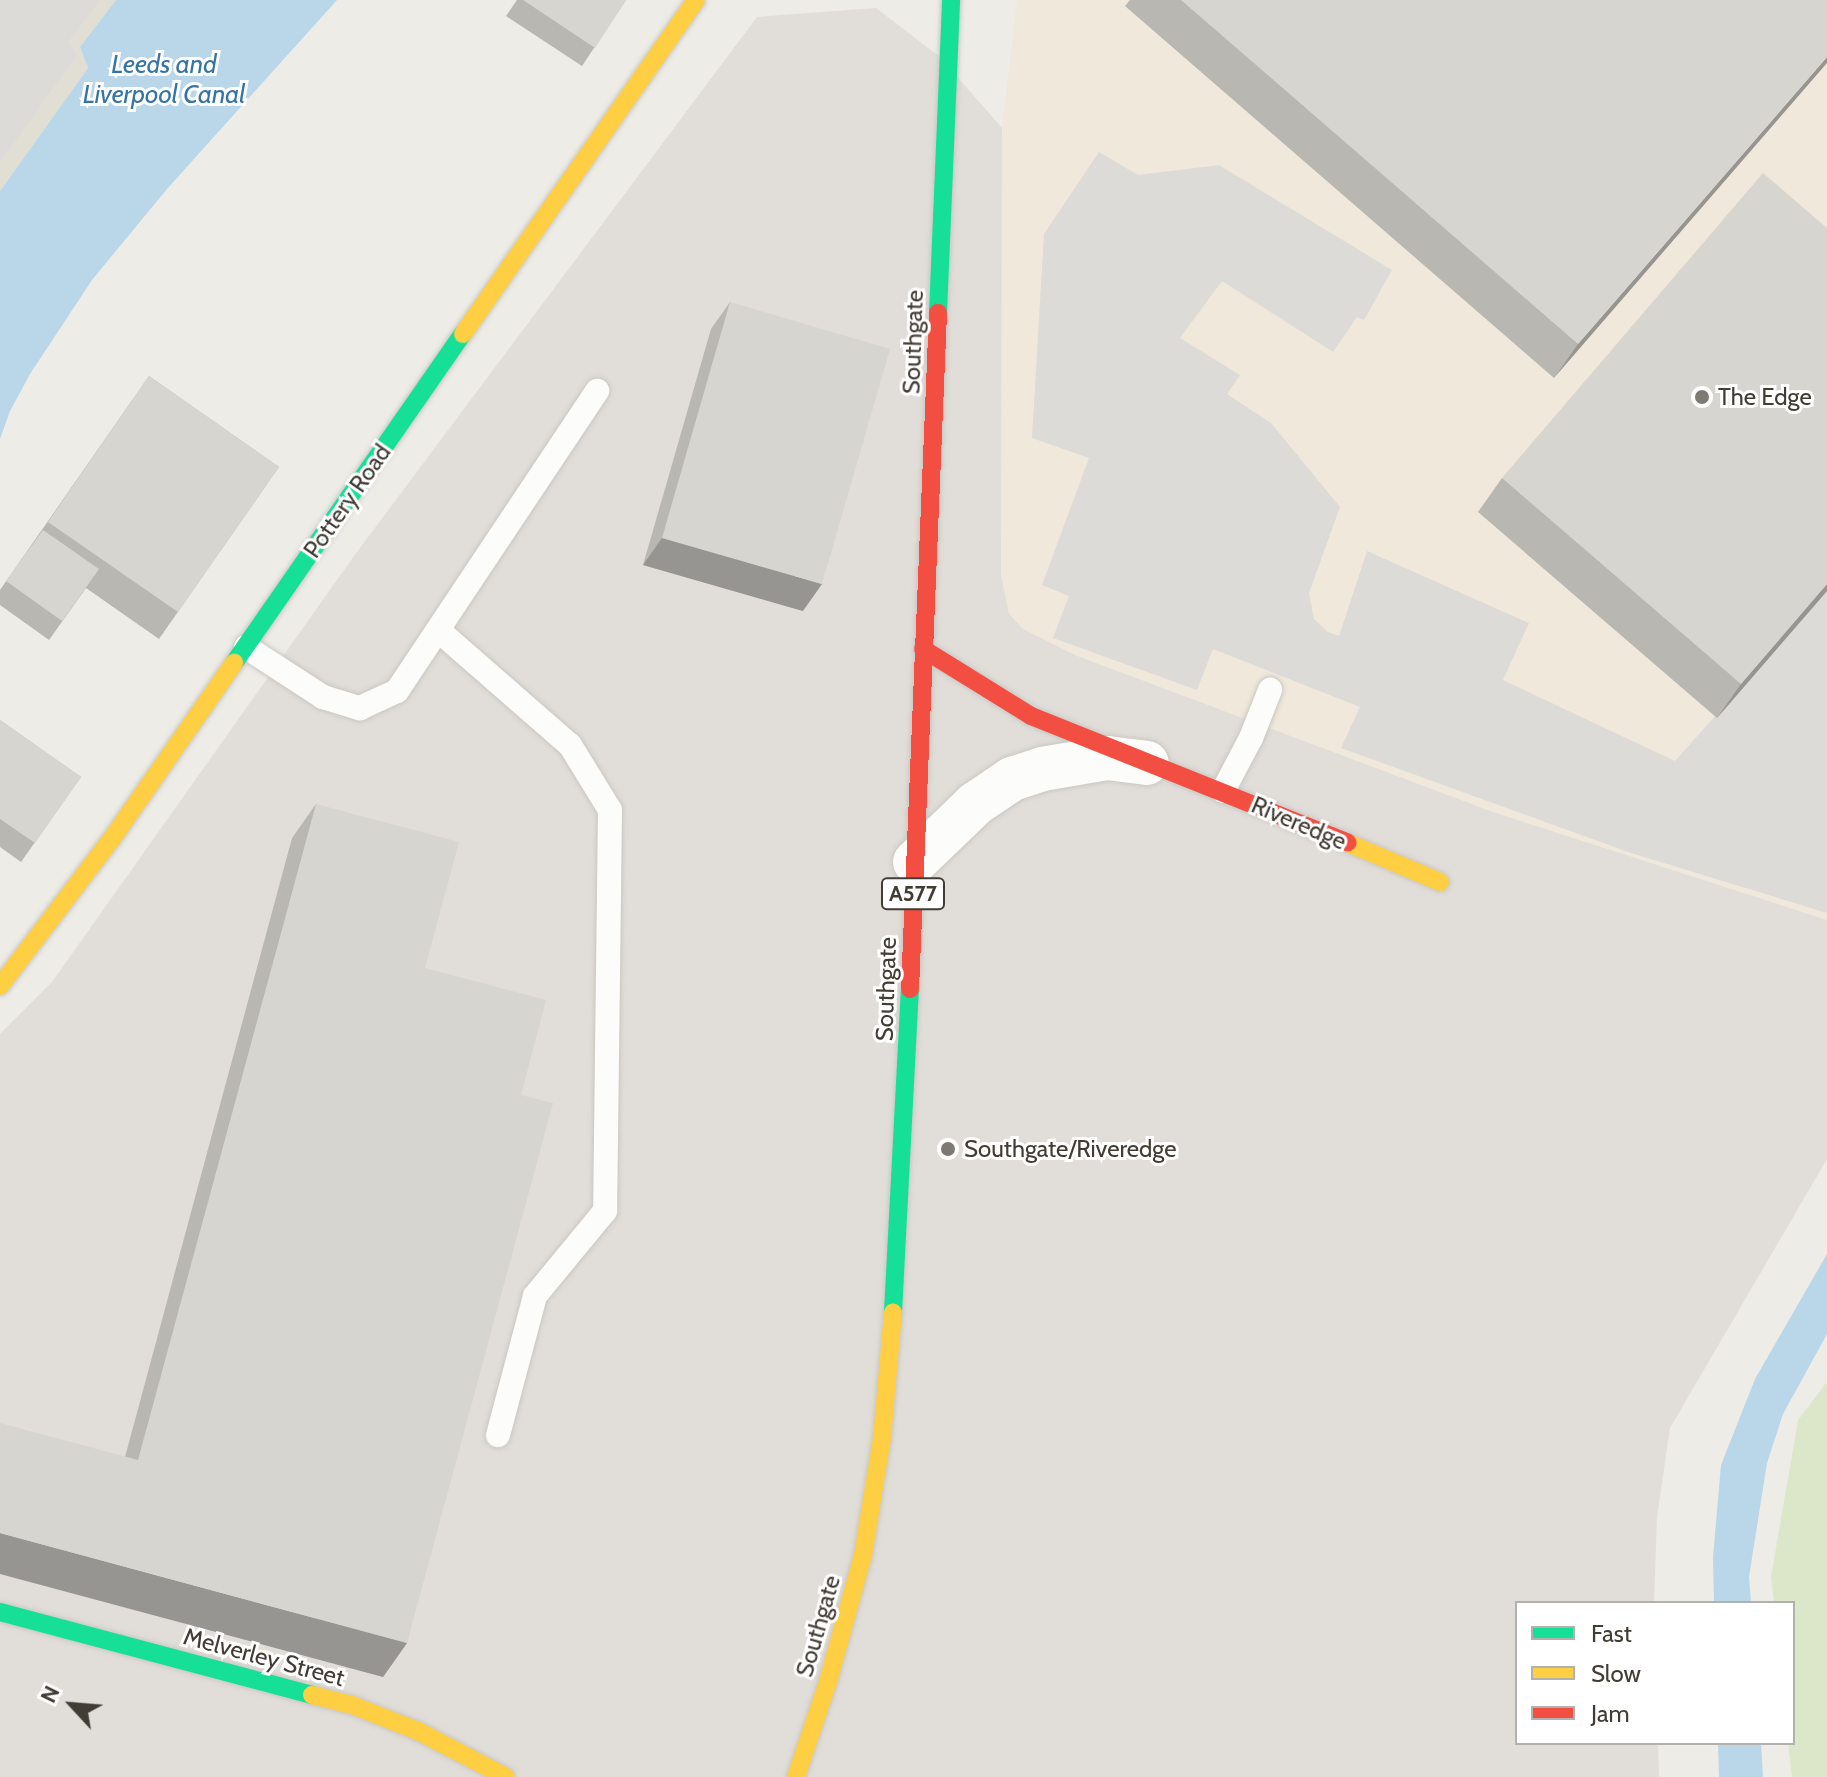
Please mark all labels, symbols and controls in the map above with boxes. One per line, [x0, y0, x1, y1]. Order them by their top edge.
water label: Leeds and Liverpool Canal [83, 49, 245, 110]
street label: Southgate [897, 289, 929, 395]
place label: The Edge [1718, 383, 1812, 411]
marker: The Edge [1693, 388, 1711, 406]
street label: Pottery Road [297, 439, 397, 563]
street label: Riveredge [1247, 790, 1351, 856]
road number: A577 [879, 876, 947, 912]
street label: Southgate [870, 936, 902, 1042]
place label: Southgate/Riveredge [964, 1135, 1177, 1163]
marker: Southgate/Riveredge [939, 1140, 957, 1158]
street label: Southgate [790, 1572, 846, 1680]
legend [1515, 1601, 1795, 1745]
text: Fast [1591, 1619, 1632, 1648]
street label: Melverley Street [180, 1622, 348, 1692]
text: Slow [1591, 1659, 1641, 1688]
north arrow [32, 1665, 112, 1745]
text: N [34, 1681, 66, 1707]
text: Jam [1591, 1699, 1629, 1728]

